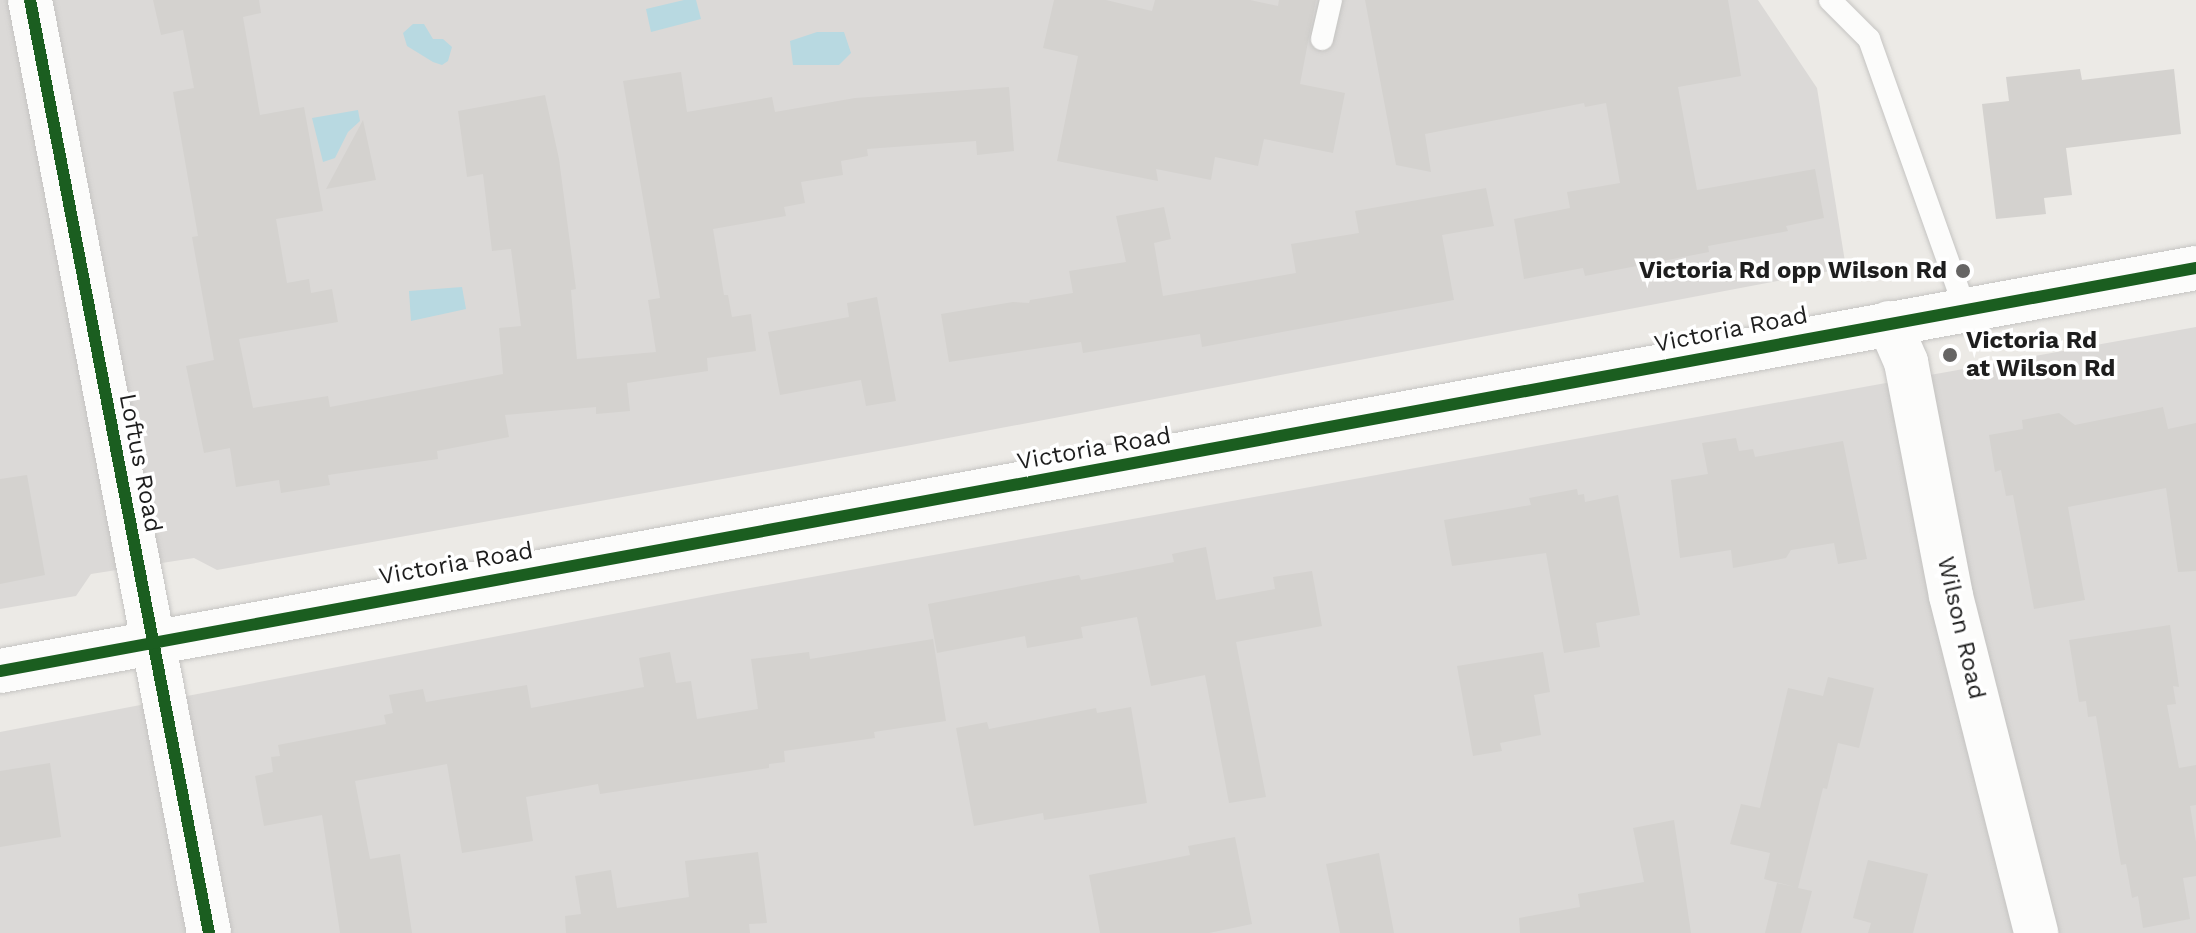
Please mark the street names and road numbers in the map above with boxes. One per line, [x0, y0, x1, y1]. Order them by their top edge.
street label: Victoria Road [1652, 301, 1810, 359]
street label: Loftus Road [112, 391, 168, 535]
street label: Victoria Road [1015, 421, 1173, 477]
street label: Victoria Road [377, 536, 535, 592]
street label: Wilson Road [1931, 554, 1991, 702]

